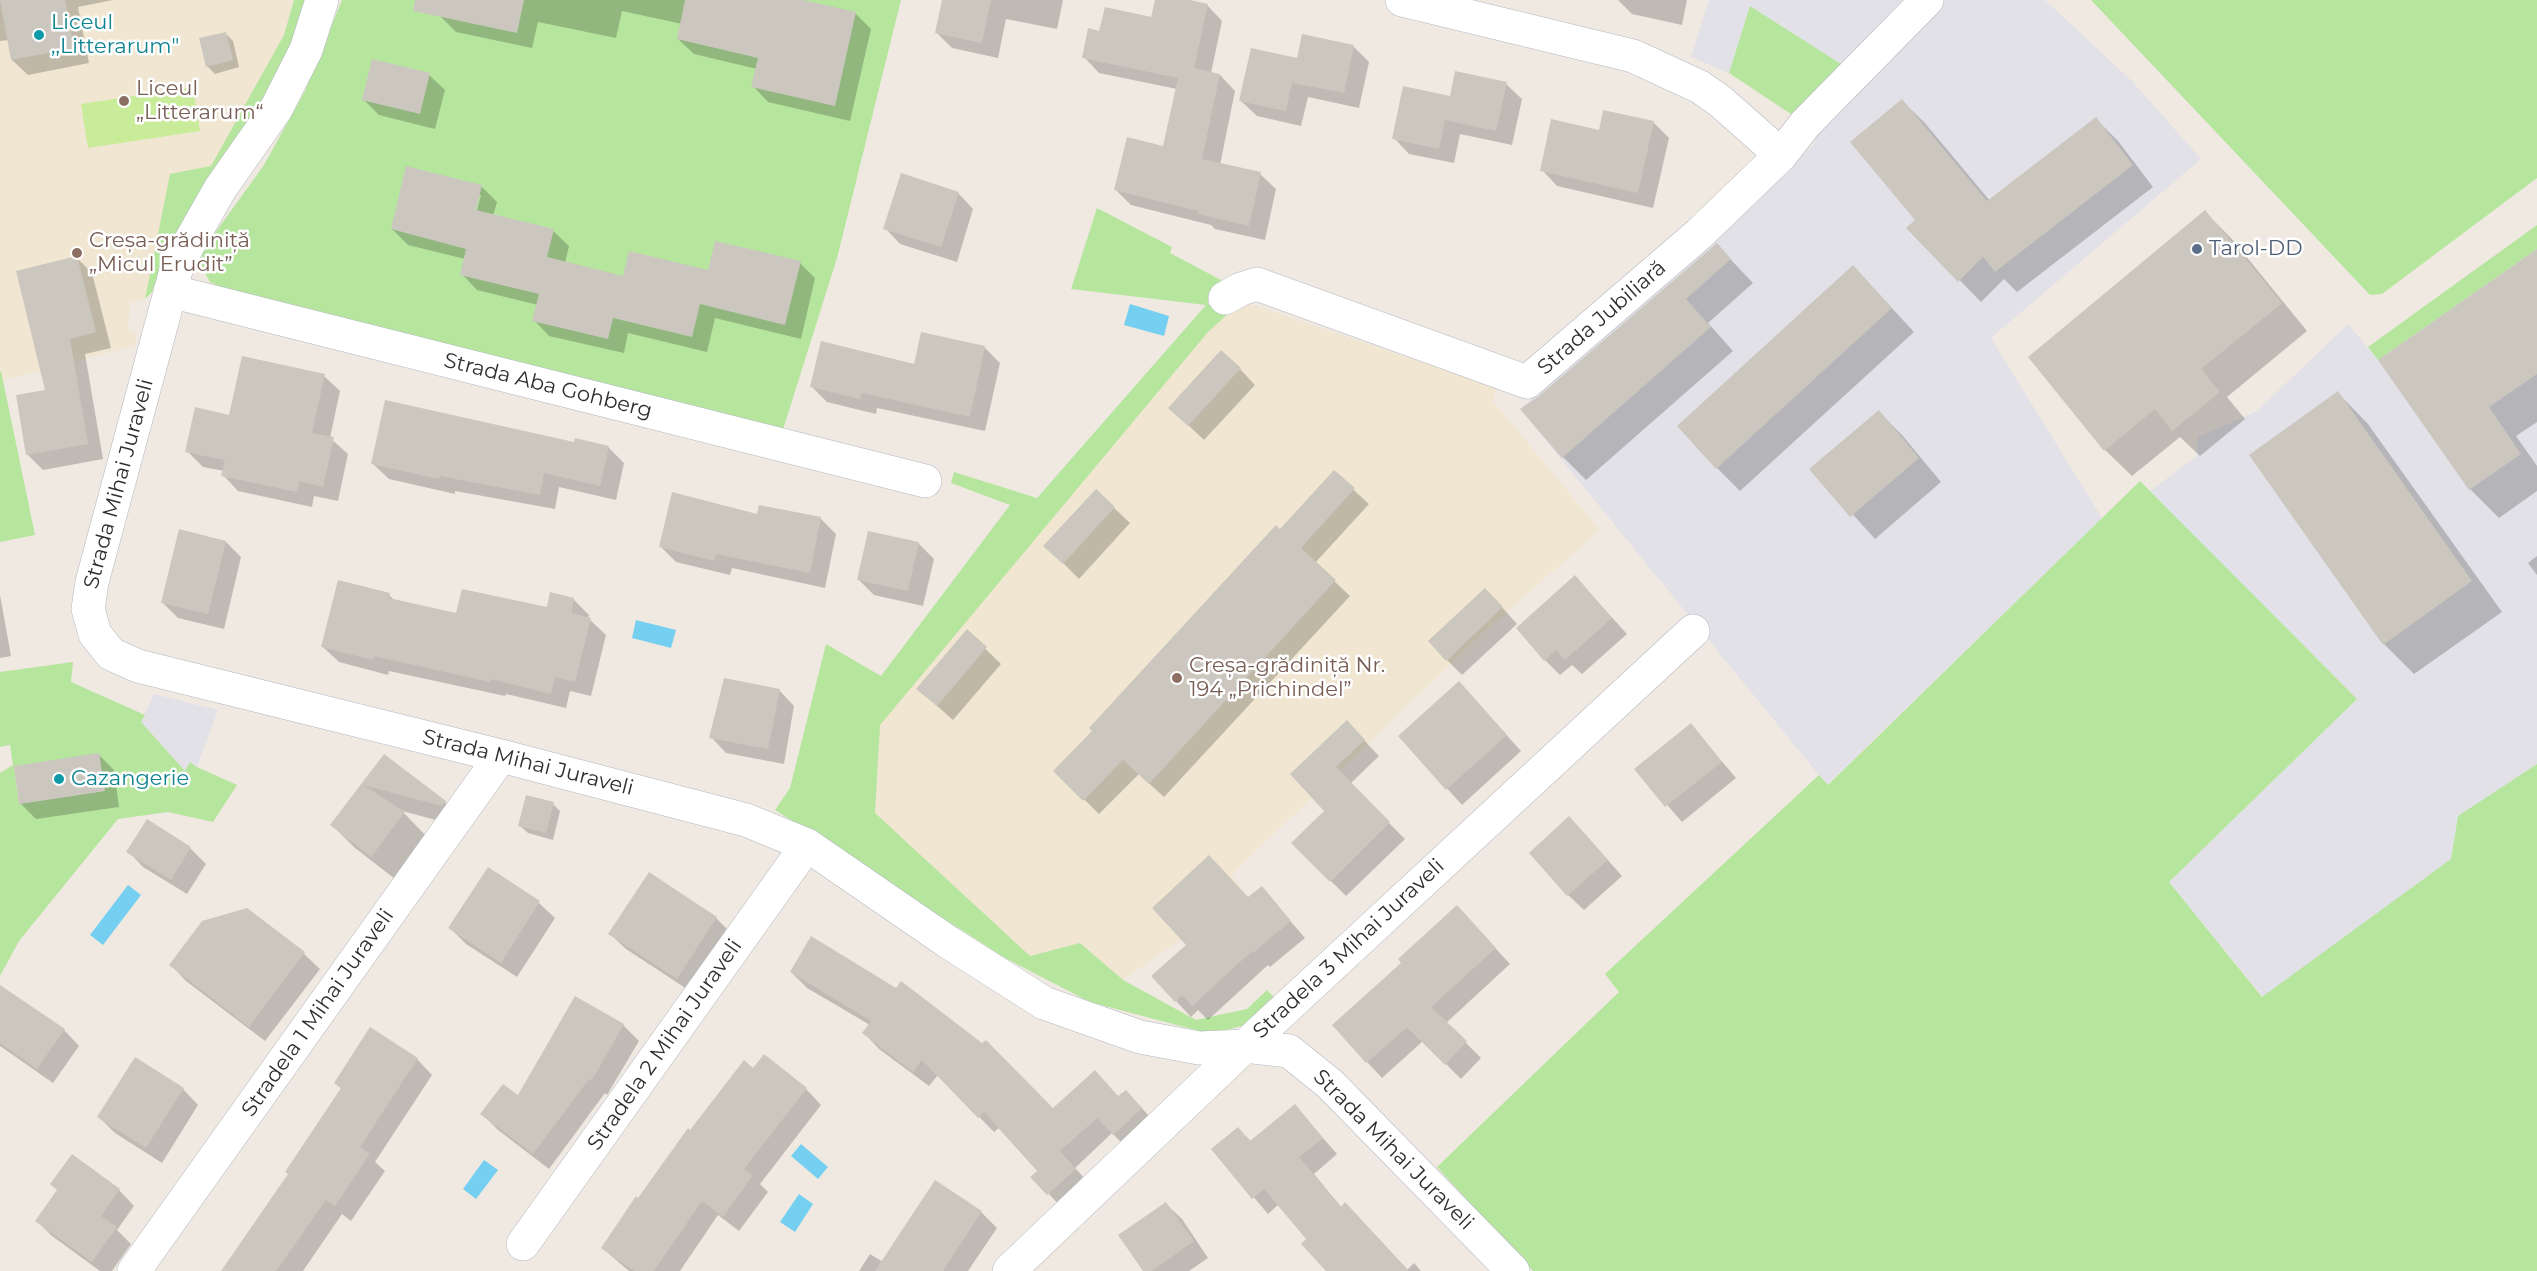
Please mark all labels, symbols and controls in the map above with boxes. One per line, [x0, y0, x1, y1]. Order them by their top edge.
place label: Liceul ,,Litterarum" [51, 10, 179, 60]
marker: Liceul ,,Litterarum" [32, 28, 46, 42]
place label: Liceul „Litterarum“ [136, 76, 263, 126]
marker: Liceul „Litterarum“ [117, 94, 131, 108]
place label: Creșa-grădiniță „Micul Erudit” [89, 228, 250, 278]
place label: Tarol-DD [2209, 236, 2303, 262]
marker: Tarol-DD [2190, 242, 2204, 256]
marker: Creșa-grădiniță „Micul Erudit” [70, 246, 84, 260]
street label: Strada Jubiliară [1533, 255, 1671, 381]
street label: Strada Aba Gohberg [441, 348, 655, 424]
street label: Strada Mihai Juraveli [79, 376, 159, 592]
place label: Creșa-grădiniță Nr. 194 „Prichindel” [1189, 653, 1385, 703]
marker: Creșa-grădiniță Nr. 194 „Prichindel” [1170, 671, 1184, 685]
street label: Strada Mihai Juraveli [420, 725, 636, 801]
place label: Cazangerie [71, 766, 189, 792]
marker: Cazangerie [52, 772, 66, 786]
street label: Stradela 3 Mihai Juraveli [1248, 854, 1450, 1044]
street label: Stradela 1 Mihai Juraveli [237, 904, 399, 1122]
street label: Stradela 2 Mihai Juraveli [582, 934, 748, 1156]
street label: Strada Mihai Juraveli [1308, 1065, 1478, 1235]

